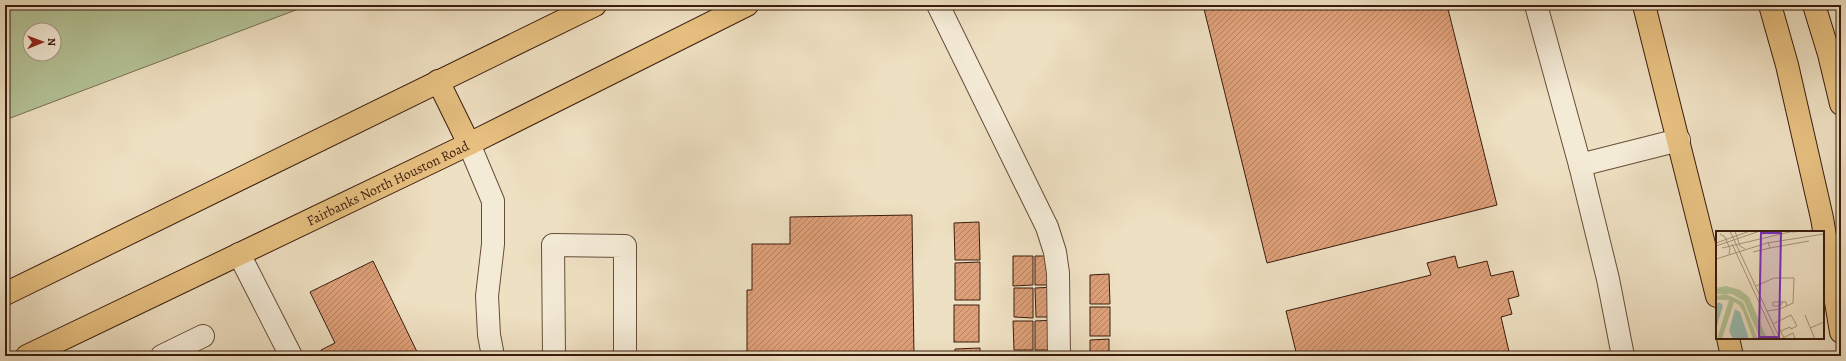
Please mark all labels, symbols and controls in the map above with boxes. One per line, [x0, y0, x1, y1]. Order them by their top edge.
north arrow [22, 22, 62, 62]
text: N [44, 38, 59, 46]
street label: Fairbanks North Houston Road [303, 136, 472, 230]
inset map [1716, 231, 1824, 339]

